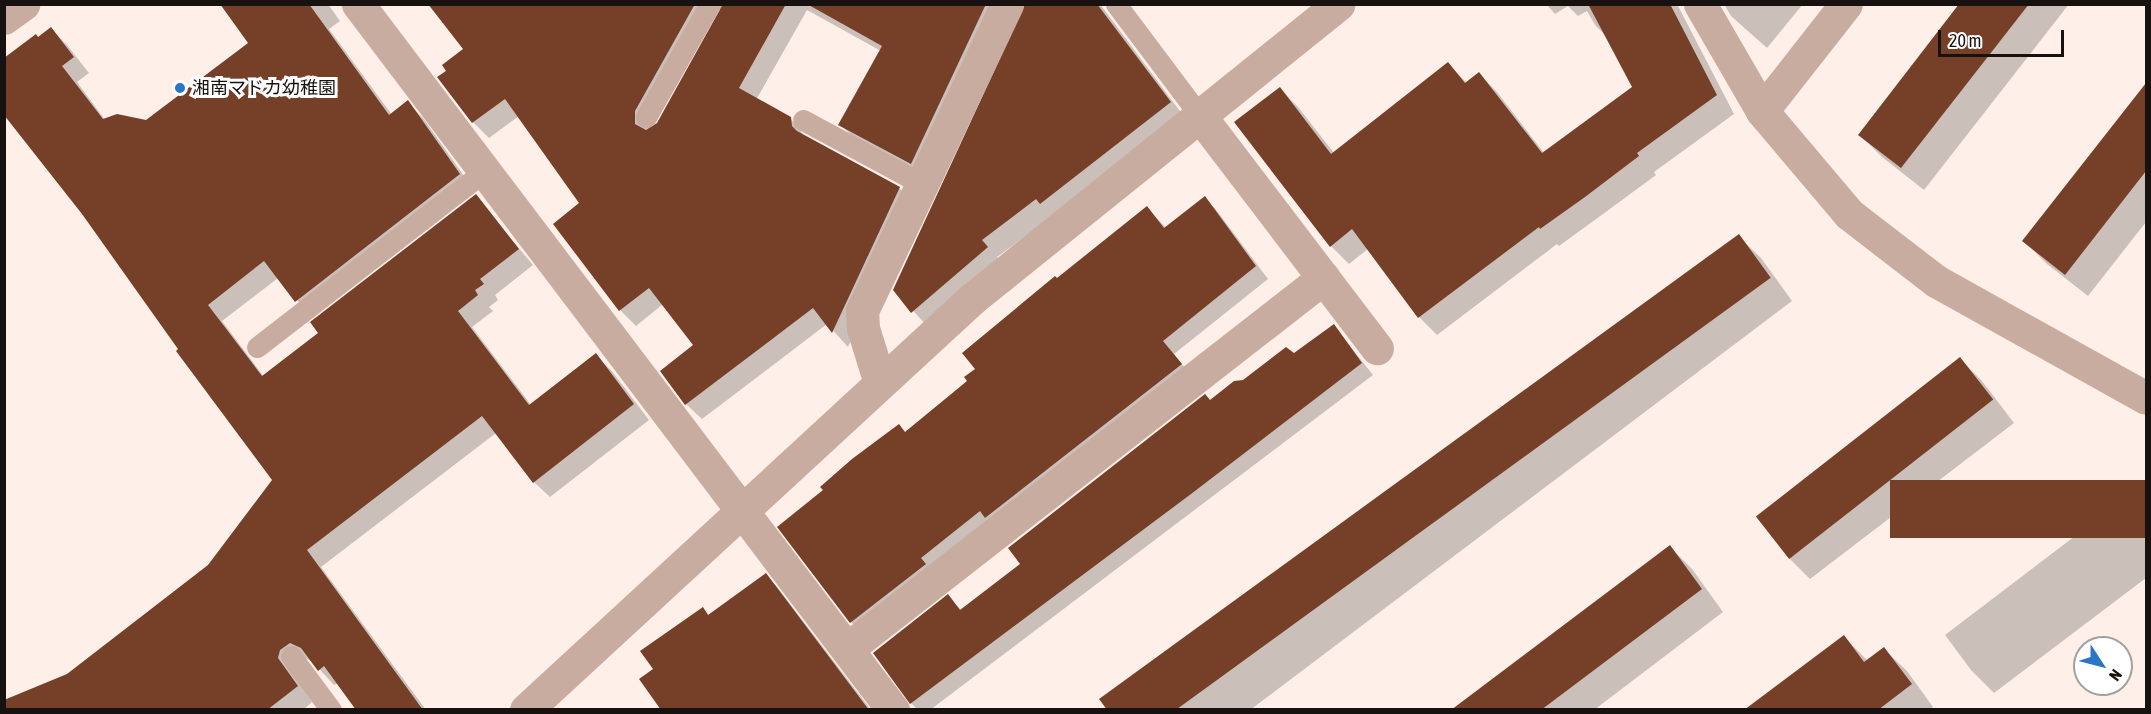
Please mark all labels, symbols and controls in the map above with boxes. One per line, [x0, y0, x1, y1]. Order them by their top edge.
scale bar [1941, 18, 2067, 56]
text: 20 m [1949, 30, 1981, 51]
place label: 湘南マドカ幼稚園 [192, 77, 336, 99]
marker: 湘南マドカ幼稚園 [173, 81, 187, 95]
north arrow [2073, 636, 2133, 696]
text: N [2106, 666, 2126, 685]

